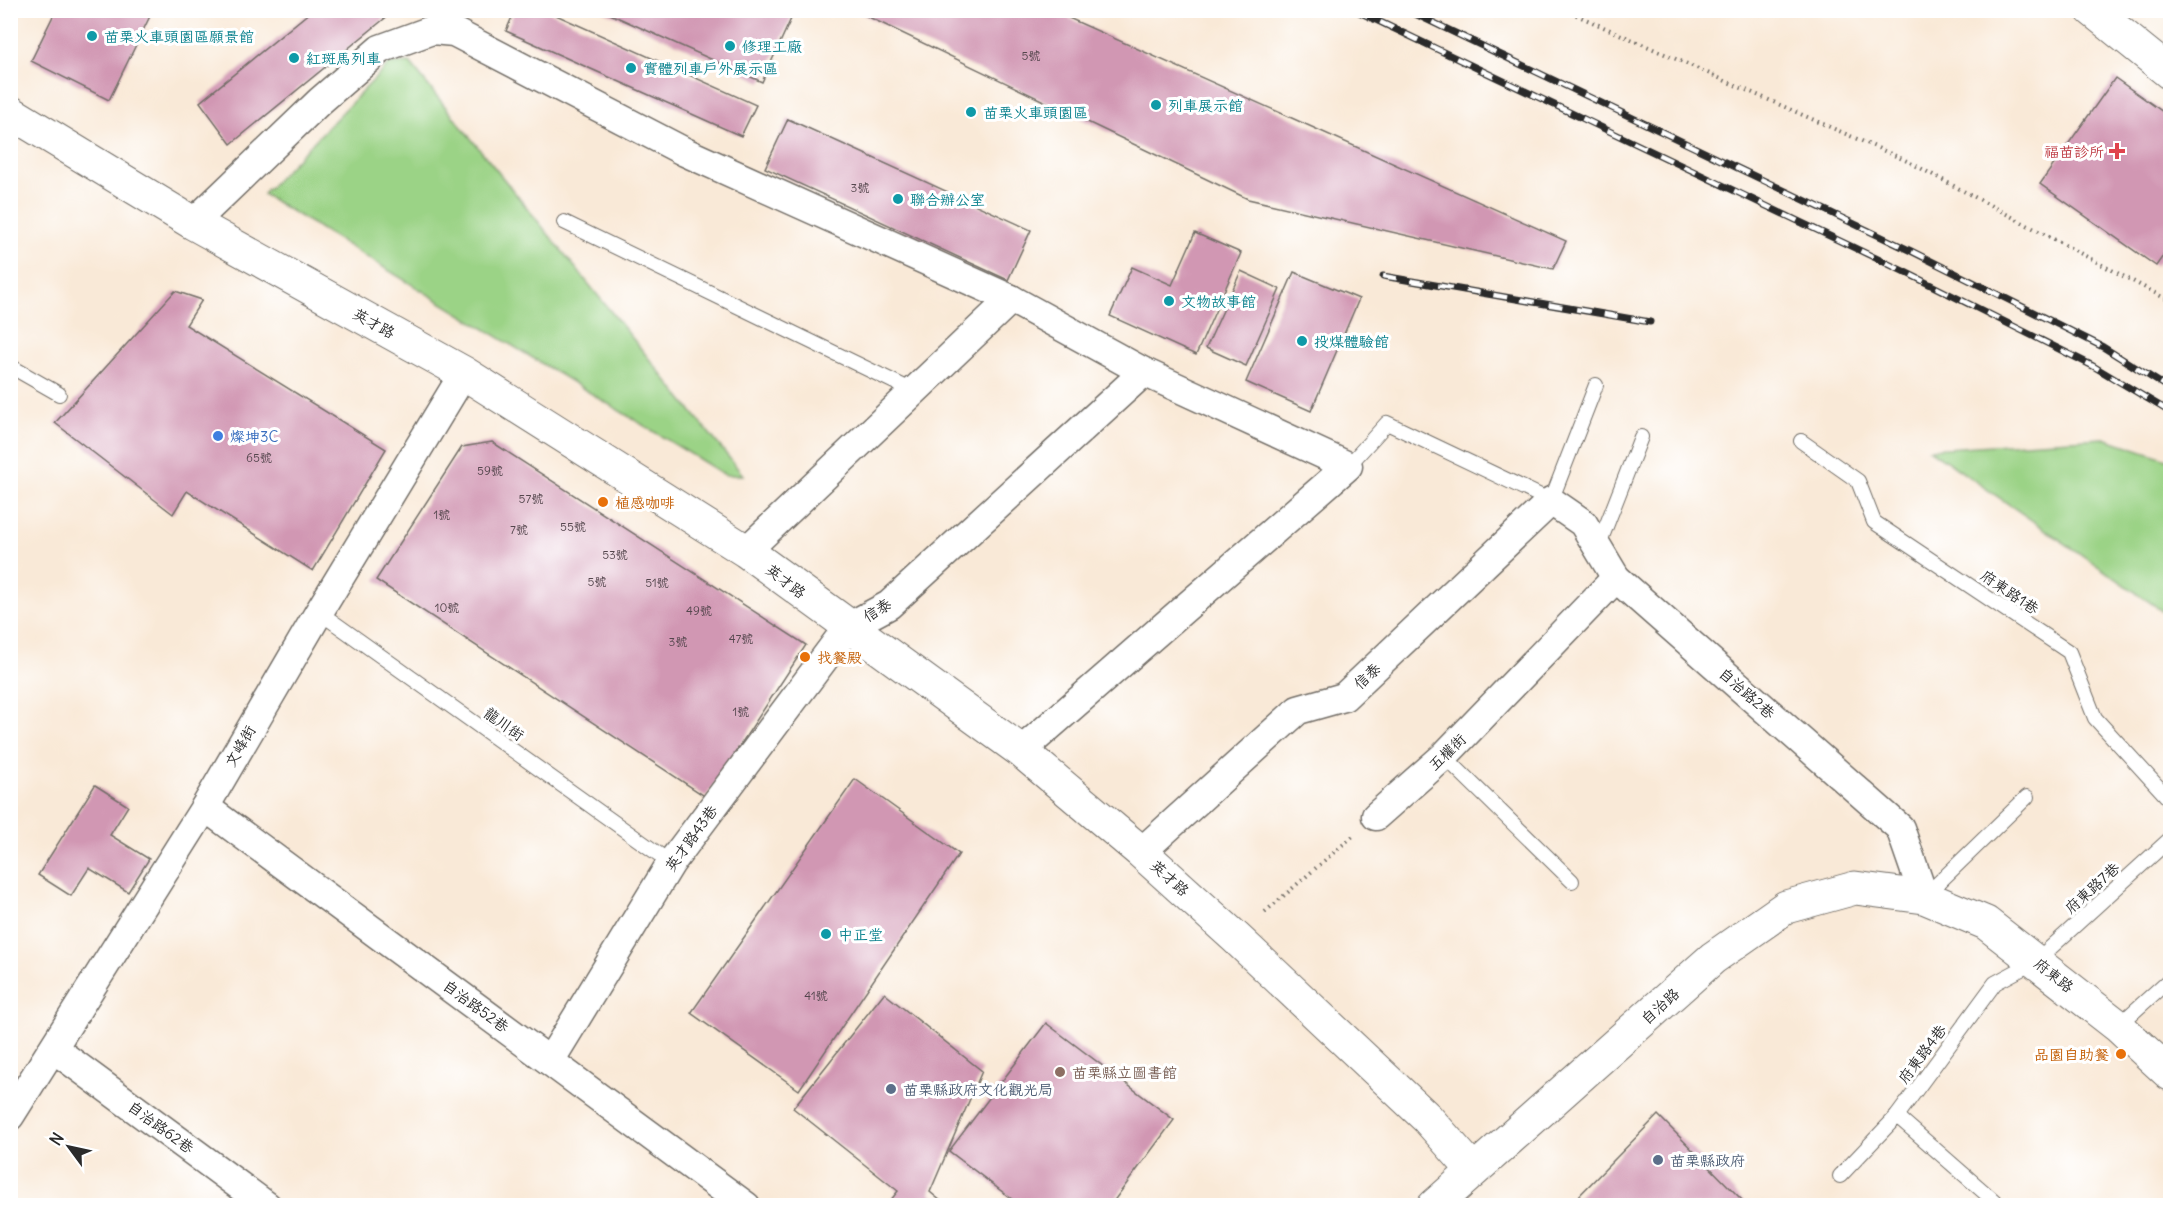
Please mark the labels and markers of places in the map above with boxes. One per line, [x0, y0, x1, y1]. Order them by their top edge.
place label: 苗栗火車頭園區願景館 [104, 27, 254, 46]
marker: 苗栗火車頭園區願景館 [85, 29, 99, 43]
place label: 修理工廠 [742, 37, 802, 56]
marker: 修理工廠 [723, 39, 737, 53]
place label: 紅斑馬列車 [306, 49, 381, 68]
marker: 紅斑馬列車 [287, 51, 301, 65]
place label: 實體列車戶外展示區 [643, 59, 778, 78]
marker: 實體列車戶外展示區 [624, 61, 638, 75]
place label: 列車展示館 [1168, 96, 1243, 115]
marker: 列車展示館 [1149, 98, 1163, 112]
place label: 苗栗火車頭園區 [983, 103, 1088, 122]
marker: 苗栗火車頭園區 [964, 105, 978, 119]
place label: 福苗診所 [2044, 142, 2104, 161]
marker: 福苗診所 [2108, 142, 2126, 160]
place label: 聯合辦公室 [910, 190, 985, 209]
marker: 聯合辦公室 [891, 192, 905, 206]
place label: 文物故事館 [1181, 292, 1256, 311]
marker: 文物故事館 [1162, 294, 1176, 308]
place label: 投煤體驗館 [1314, 332, 1389, 351]
marker: 投煤體驗館 [1295, 334, 1309, 348]
place label: 燦坤3C [230, 427, 279, 446]
marker: 燦坤3C [211, 429, 225, 443]
place label: 植感咖啡 [615, 493, 675, 512]
marker: 植感咖啡 [596, 495, 610, 509]
place label: 找餐殿 [817, 648, 862, 667]
marker: 找餐殿 [798, 650, 812, 664]
place label: 中正堂 [838, 925, 883, 944]
marker: 中正堂 [819, 927, 833, 941]
place label: 品園自助餐 [2034, 1045, 2109, 1064]
marker: 品園自助餐 [2114, 1047, 2128, 1061]
place label: 苗栗縣立圖書館 [1072, 1063, 1177, 1082]
marker: 苗栗縣立圖書館 [1053, 1065, 1067, 1079]
place label: 苗栗縣政府文化觀光局 [903, 1080, 1053, 1099]
marker: 苗栗縣政府文化觀光局 [884, 1082, 898, 1096]
place label: 苗栗縣政府 [1670, 1151, 1745, 1170]
marker: 苗栗縣政府 [1651, 1153, 1665, 1167]

